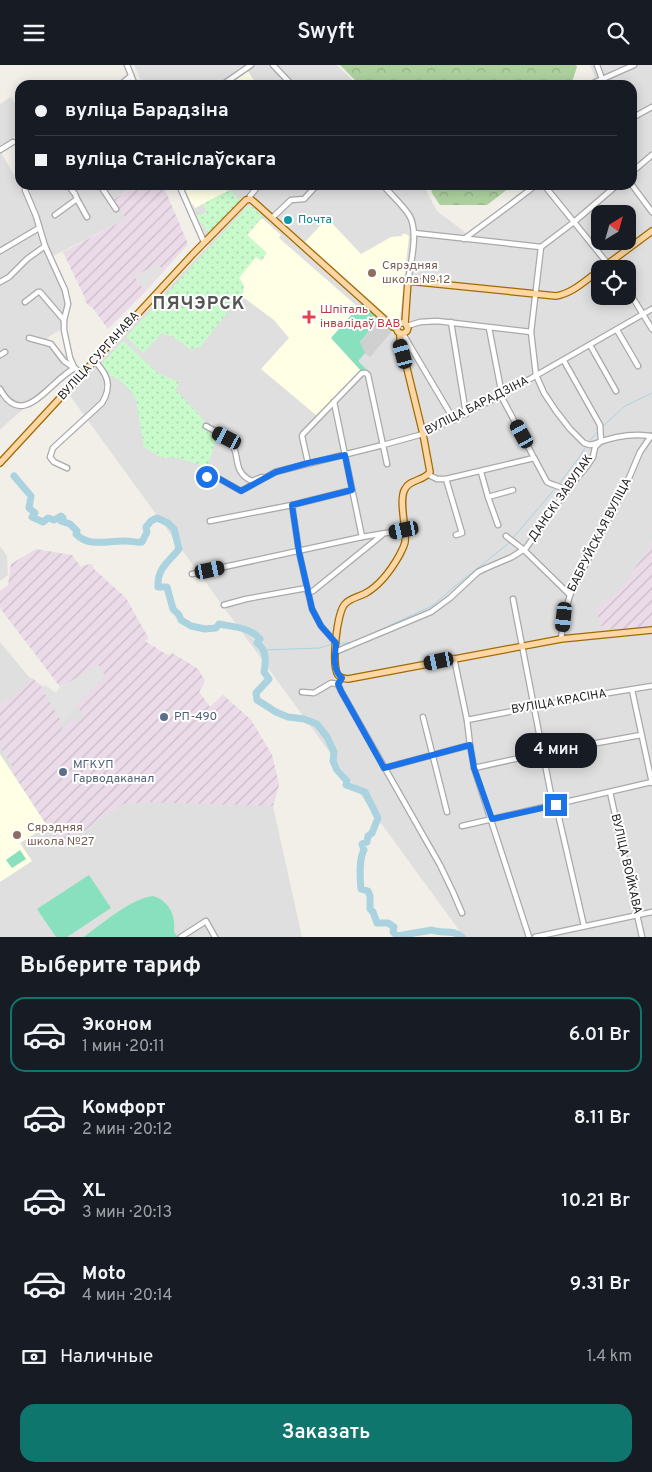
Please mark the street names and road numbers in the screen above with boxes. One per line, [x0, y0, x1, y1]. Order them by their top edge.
street label: ВУЛІЦА СУРГАНАВА [55, 308, 143, 404]
street label: ВУЛІЦА БАРАДЗІНА [422, 373, 532, 439]
street label: ДАНСКІ ЗАВУЛАК [525, 451, 597, 545]
street label: БАБРУЙСКАЯ ВУЛІЦА [564, 475, 636, 595]
street label: ВУЛІЦА КРАСІНА [510, 686, 608, 718]
street label: ВУЛІЦА ВОЙКАВА [607, 812, 645, 916]

